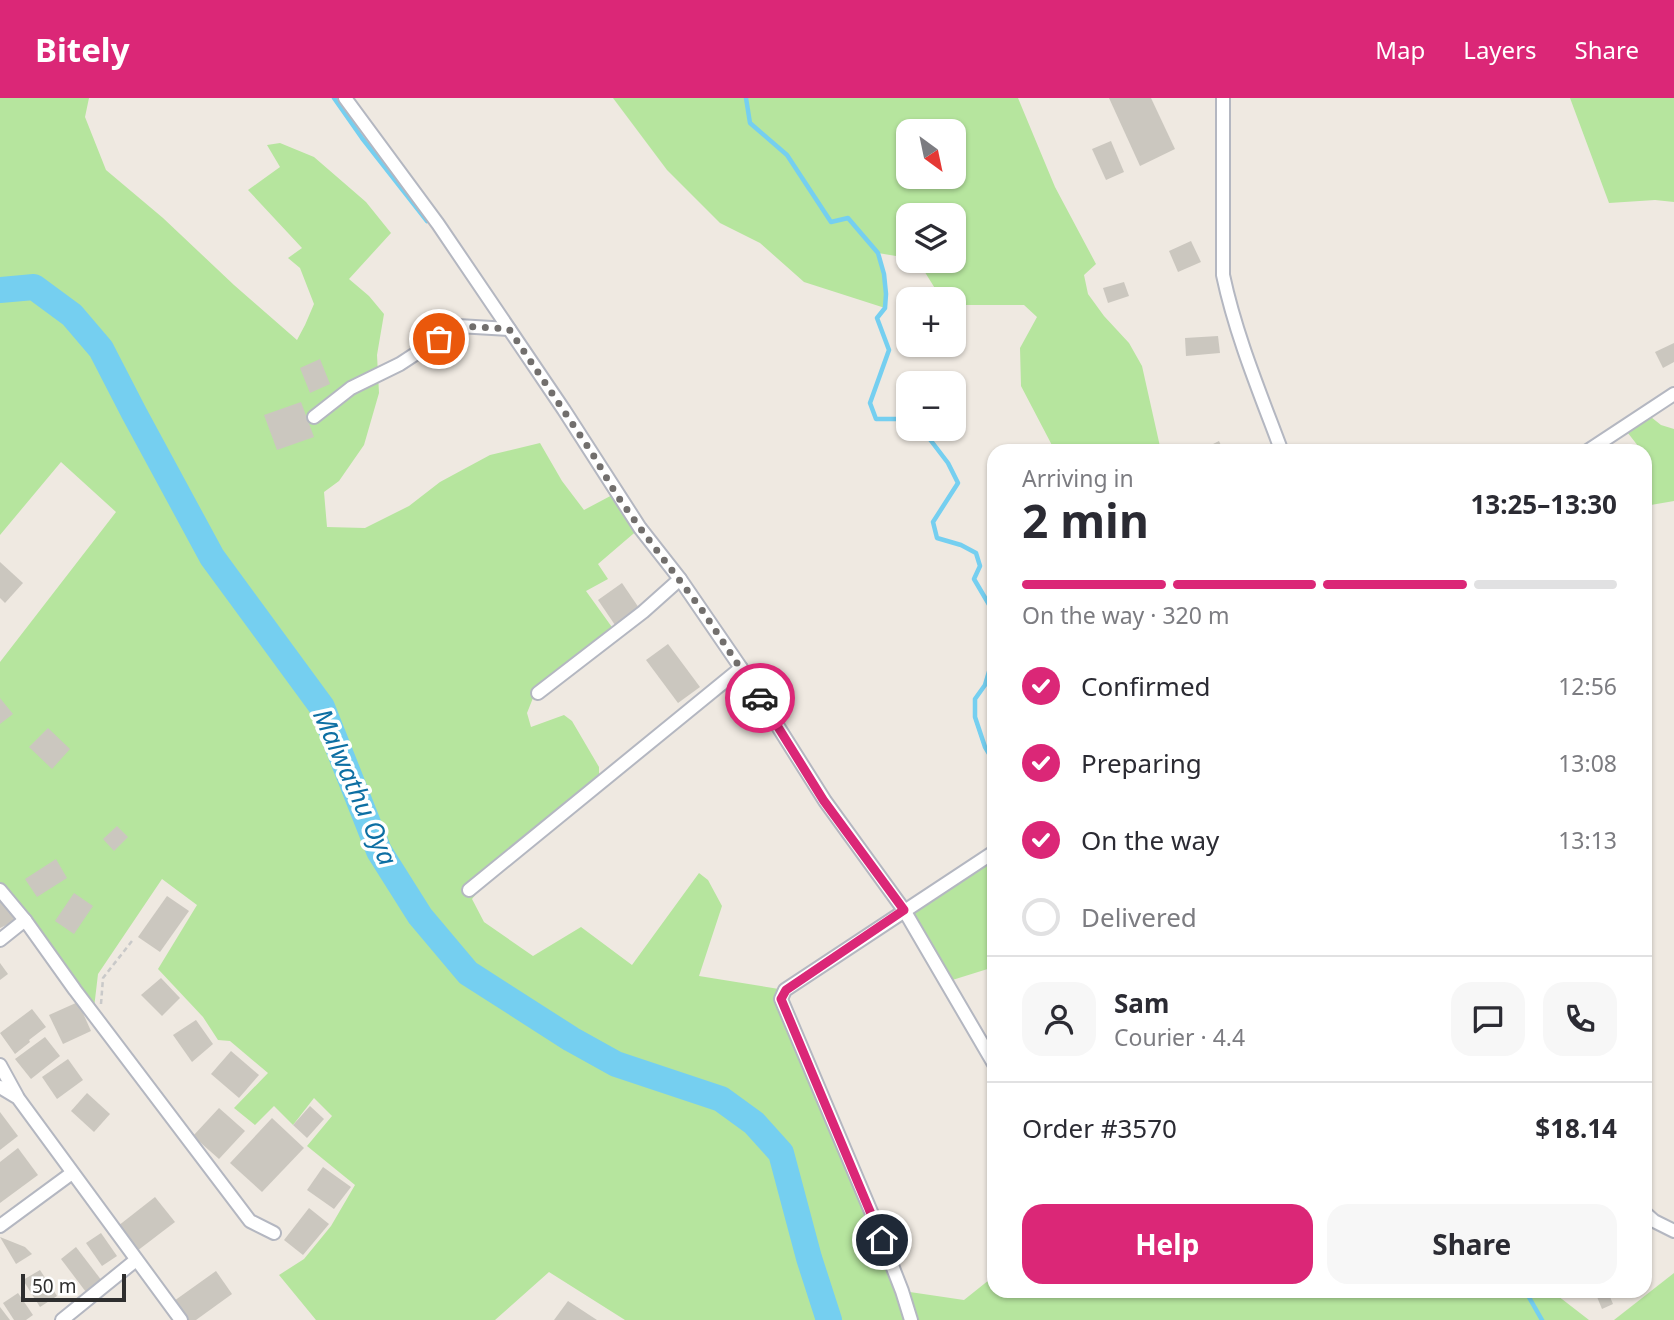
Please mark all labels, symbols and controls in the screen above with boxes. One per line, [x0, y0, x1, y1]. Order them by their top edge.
text: Bitely [35, 27, 130, 72]
text: Map [1375, 33, 1425, 66]
text: Layers [1463, 33, 1537, 66]
text: Share [1575, 33, 1639, 66]
north arrow [896, 119, 966, 189]
map controls [896, 119, 966, 441]
button: layers [896, 203, 966, 273]
button: + [896, 287, 966, 357]
pin [409, 309, 469, 369]
icon: bag [420, 320, 458, 358]
button: − [896, 371, 966, 441]
text: Arriving in [1022, 462, 1134, 494]
text: 13:25–13:30 [1470, 486, 1617, 522]
text: 2 min [1022, 489, 1149, 551]
text: On the way · 320 m [1022, 599, 1229, 631]
courier [725, 663, 795, 733]
icon: check [1022, 667, 1060, 705]
text: Confirmed [1081, 668, 1211, 704]
text: 12:56 [1558, 670, 1617, 702]
icon: car [741, 679, 779, 717]
water label: Malwathu Oya [305, 702, 407, 871]
icon: check [1022, 744, 1060, 782]
text: Preparing [1081, 745, 1202, 781]
text: 13:08 [1558, 747, 1617, 779]
icon: check [1022, 821, 1060, 859]
text: On the way [1081, 822, 1219, 858]
text: 13:13 [1558, 824, 1617, 856]
text: Delivered [1081, 899, 1197, 935]
button: person [1022, 982, 1096, 1056]
button: chat [1451, 982, 1525, 1056]
button: phone [1543, 982, 1617, 1056]
text: Sam [1114, 985, 1169, 1021]
text: Courier · 4.4 [1114, 1021, 1245, 1053]
text: Order #3570 [1022, 1110, 1177, 1146]
text: $18.14 [1535, 1110, 1617, 1146]
button: Help [1022, 1204, 1313, 1284]
button: Share [1327, 1204, 1617, 1284]
pin [852, 1210, 912, 1270]
icon: home [863, 1221, 901, 1259]
scale bar [21, 1271, 126, 1303]
text: 50 m [32, 1273, 76, 1299]

